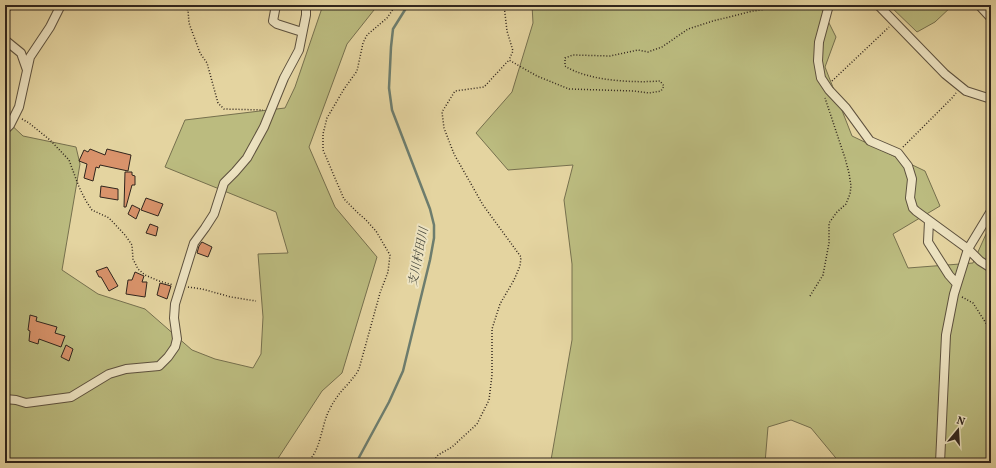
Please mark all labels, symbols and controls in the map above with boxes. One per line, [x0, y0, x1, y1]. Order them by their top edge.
water label: 支川村田川 [405, 224, 433, 288]
north arrow [938, 410, 978, 450]
text: N [955, 414, 967, 430]

